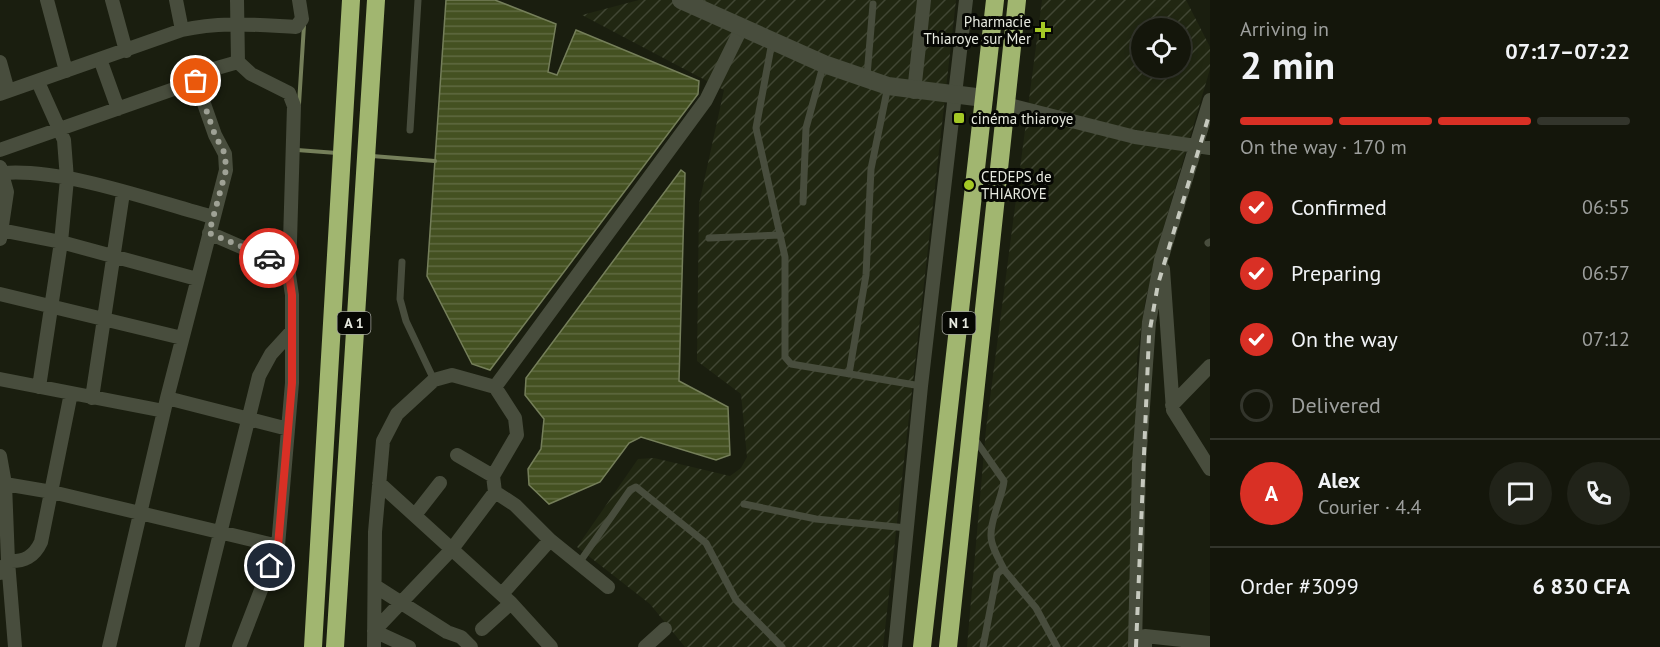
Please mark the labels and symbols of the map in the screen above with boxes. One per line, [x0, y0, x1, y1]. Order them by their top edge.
place label: Pharmacie Thiaroye sur Mer [924, 12, 1031, 48]
marker: Pharmacie Thiaroye sur Mer [1036, 23, 1050, 37]
pin [170, 55, 221, 106]
place label: cinéma thiaroye [971, 109, 1073, 128]
marker: cinéma thiaroye [952, 111, 966, 125]
place label: CEDEPS de THIAROYE [981, 167, 1052, 203]
marker: CEDEPS de THIAROYE [962, 178, 976, 192]
courier [239, 228, 299, 288]
road number: A 1 [338, 312, 370, 334]
road number: N 1 [942, 312, 976, 334]
pin [244, 540, 295, 591]

